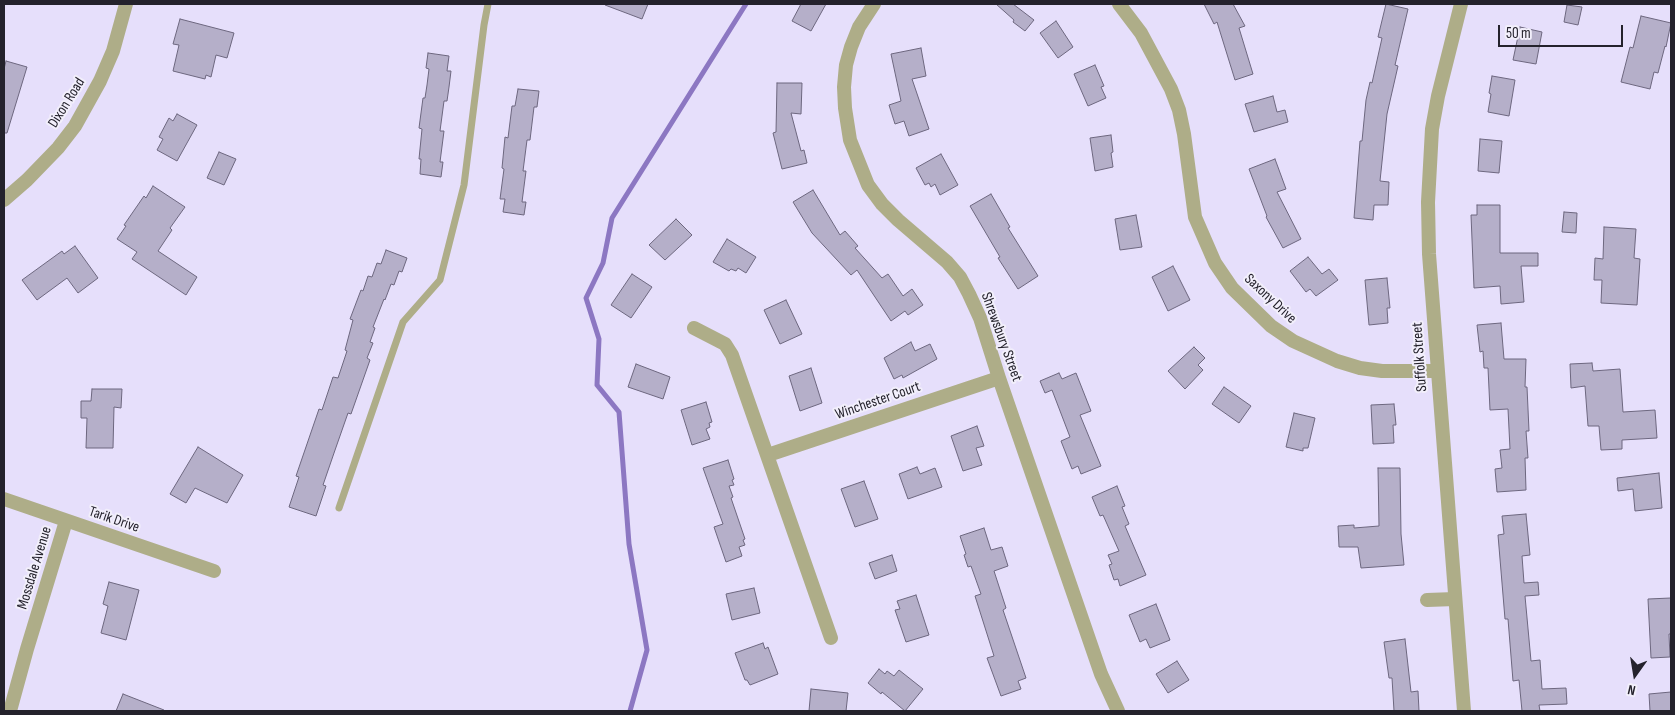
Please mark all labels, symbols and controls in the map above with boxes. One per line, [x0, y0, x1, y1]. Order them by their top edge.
scale bar [1500, 15, 1625, 47]
text: 50 m [1506, 24, 1531, 43]
street label: Dixon Road [45, 75, 89, 131]
street label: Saxony Drive [1240, 270, 1300, 328]
street label: Shrewsbury Street [977, 290, 1025, 384]
street label: Suffolk Street [1409, 322, 1431, 392]
street label: Winchester Court [833, 378, 923, 424]
street label: Tarik Drive [86, 503, 142, 537]
street label: Mossdale Avenue [14, 524, 56, 612]
north arrow [1610, 650, 1660, 700]
text: N [1626, 681, 1637, 699]

